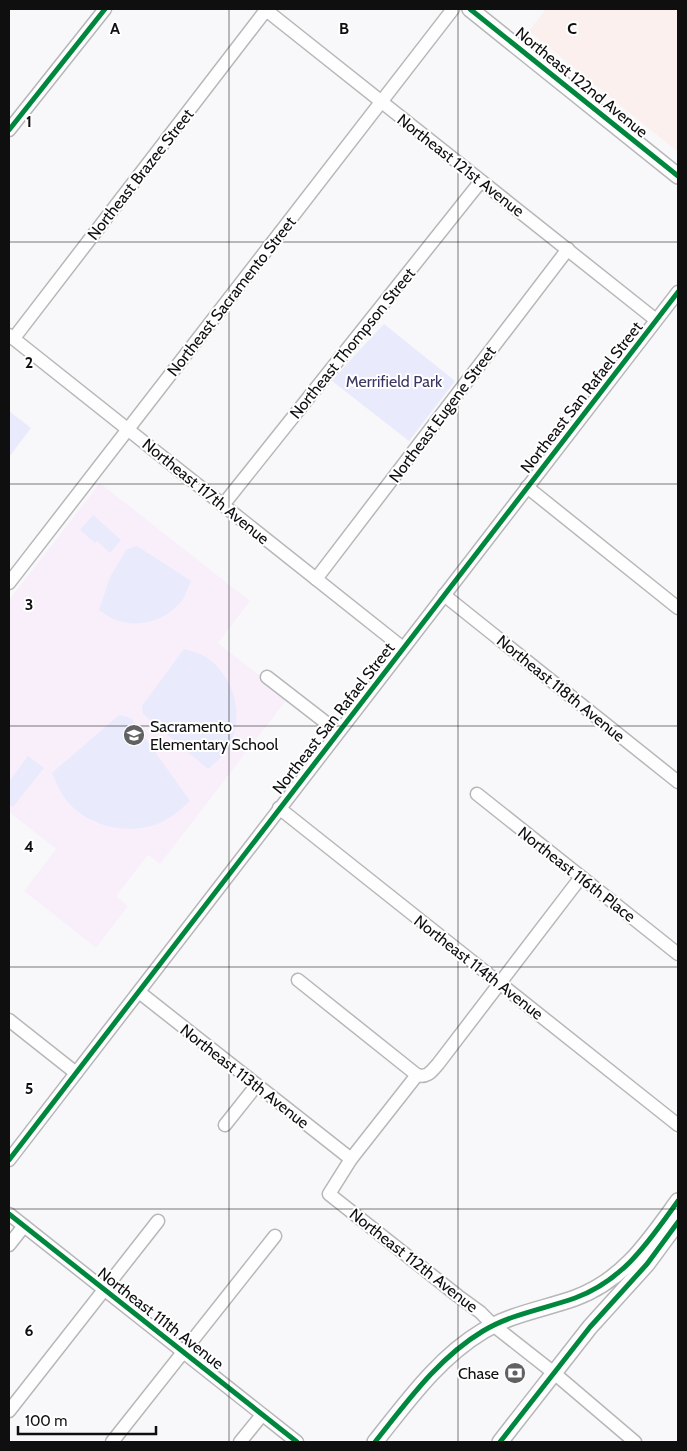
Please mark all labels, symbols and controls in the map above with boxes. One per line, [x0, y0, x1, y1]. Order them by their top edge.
text: A [110, 19, 120, 38]
text: B [339, 19, 349, 38]
text: C [567, 19, 577, 38]
street label: Northeast 122nd Avenue [512, 23, 652, 142]
street label: Northeast Brazee Street [83, 105, 198, 244]
street label: Northeast 121st Avenue [394, 110, 528, 221]
text: 1 [26, 112, 32, 131]
street label: Northeast Sacramento Street [163, 212, 300, 380]
street label: Northeast Thompson Street [286, 264, 419, 422]
street label: Northeast San Rafael Street [516, 317, 647, 477]
street label: Northeast Eugene Street [385, 342, 500, 486]
text: 2 [25, 353, 33, 372]
park label: Merrifield Park [346, 372, 443, 391]
street label: Northeast 117th Avenue [139, 435, 273, 548]
text: 3 [25, 595, 33, 614]
street label: Northeast 118th Avenue [493, 631, 628, 746]
street label: Northeast San Rafael Street [268, 638, 399, 798]
place label: Sacramento Elementary School [150, 717, 278, 754]
school or university icon: Sacramento Elementary School [122, 723, 146, 747]
street label: Northeast 116th Place [514, 823, 639, 926]
text: 4 [24, 837, 34, 856]
street label: Northeast 114th Avenue [410, 911, 547, 1024]
street label: Northeast 113th Avenue [177, 1020, 313, 1132]
text: 5 [25, 1079, 33, 1098]
street label: Northeast 112th Avenue [346, 1204, 482, 1316]
street label: Northeast 111th Avenue [94, 1263, 227, 1373]
text: 6 [25, 1321, 34, 1340]
bank icon: Chase [503, 1361, 527, 1385]
place label: Chase [458, 1364, 499, 1383]
scale bar [18, 1404, 155, 1436]
text: 100 m [25, 1412, 67, 1430]

